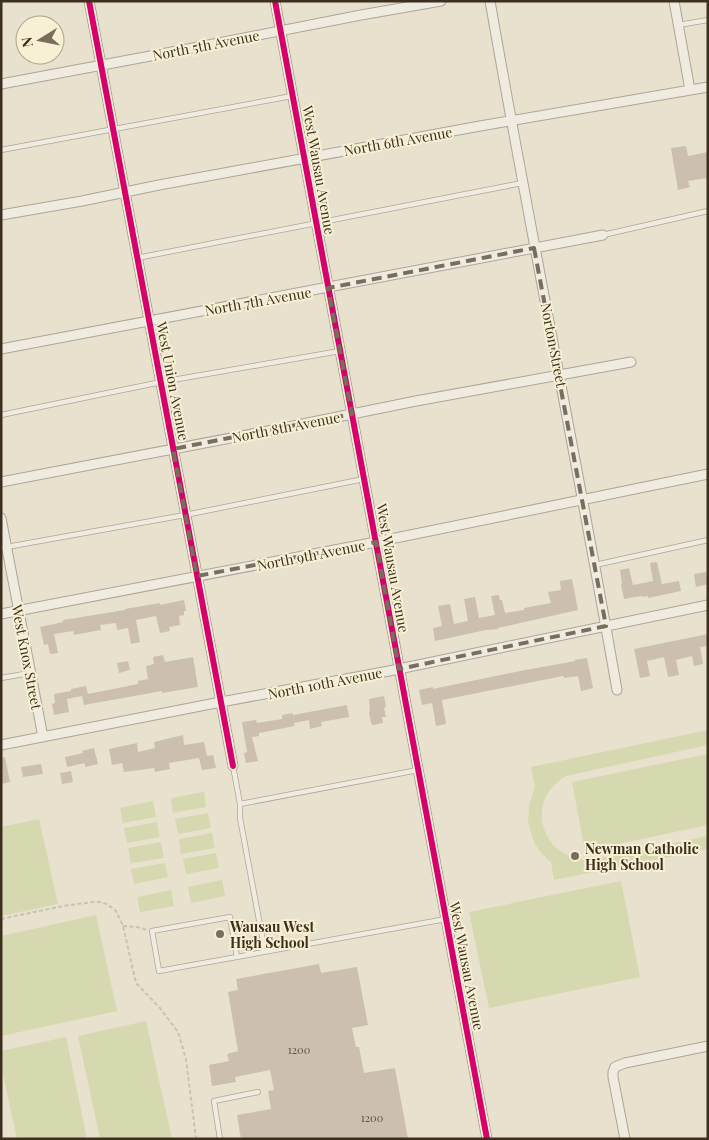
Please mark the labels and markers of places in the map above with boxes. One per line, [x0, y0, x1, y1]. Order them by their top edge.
place label: Newman Catholic High School [585, 839, 699, 874]
marker: Newman Catholic High School [569, 850, 581, 862]
place label: Wausau West High School [229, 917, 314, 952]
marker: Wausau West High School [214, 928, 226, 940]

